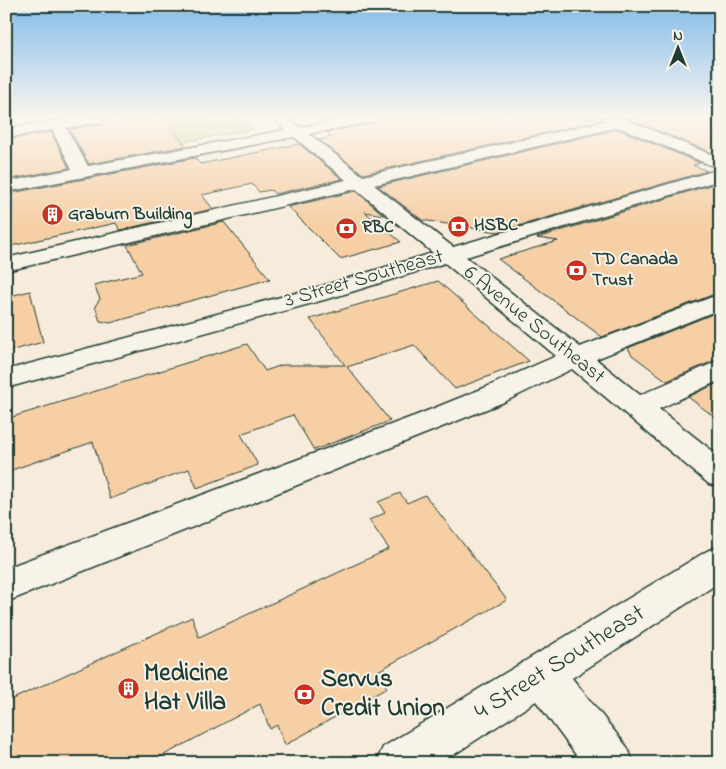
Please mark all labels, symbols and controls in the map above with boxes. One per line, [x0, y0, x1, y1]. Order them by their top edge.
north arrow [654, 22, 704, 72]
text: N [673, 26, 683, 47]
place label: Graburn Building [68, 202, 192, 229]
building icon: Graburn Building [40, 203, 64, 227]
place label: HSBC [474, 213, 518, 239]
bank icon: HSBC [446, 214, 470, 238]
place label: RBC [362, 215, 394, 241]
bank icon: RBC [334, 216, 358, 240]
street label: 3 Street Southeast [281, 242, 447, 316]
place label: TD Canada Trust [592, 247, 678, 294]
street label: 6 Avenue Southeast [457, 258, 611, 392]
bank icon: TD Canada Trust [564, 258, 588, 282]
street label: 4 Street Southeast [468, 596, 653, 730]
place label: Medicine Hat Villa [144, 656, 229, 721]
place label: Servus Credit Union [321, 662, 445, 727]
building icon: Medicine Hat Villa [116, 676, 140, 700]
bank icon: Servus Credit Union [293, 682, 317, 706]

